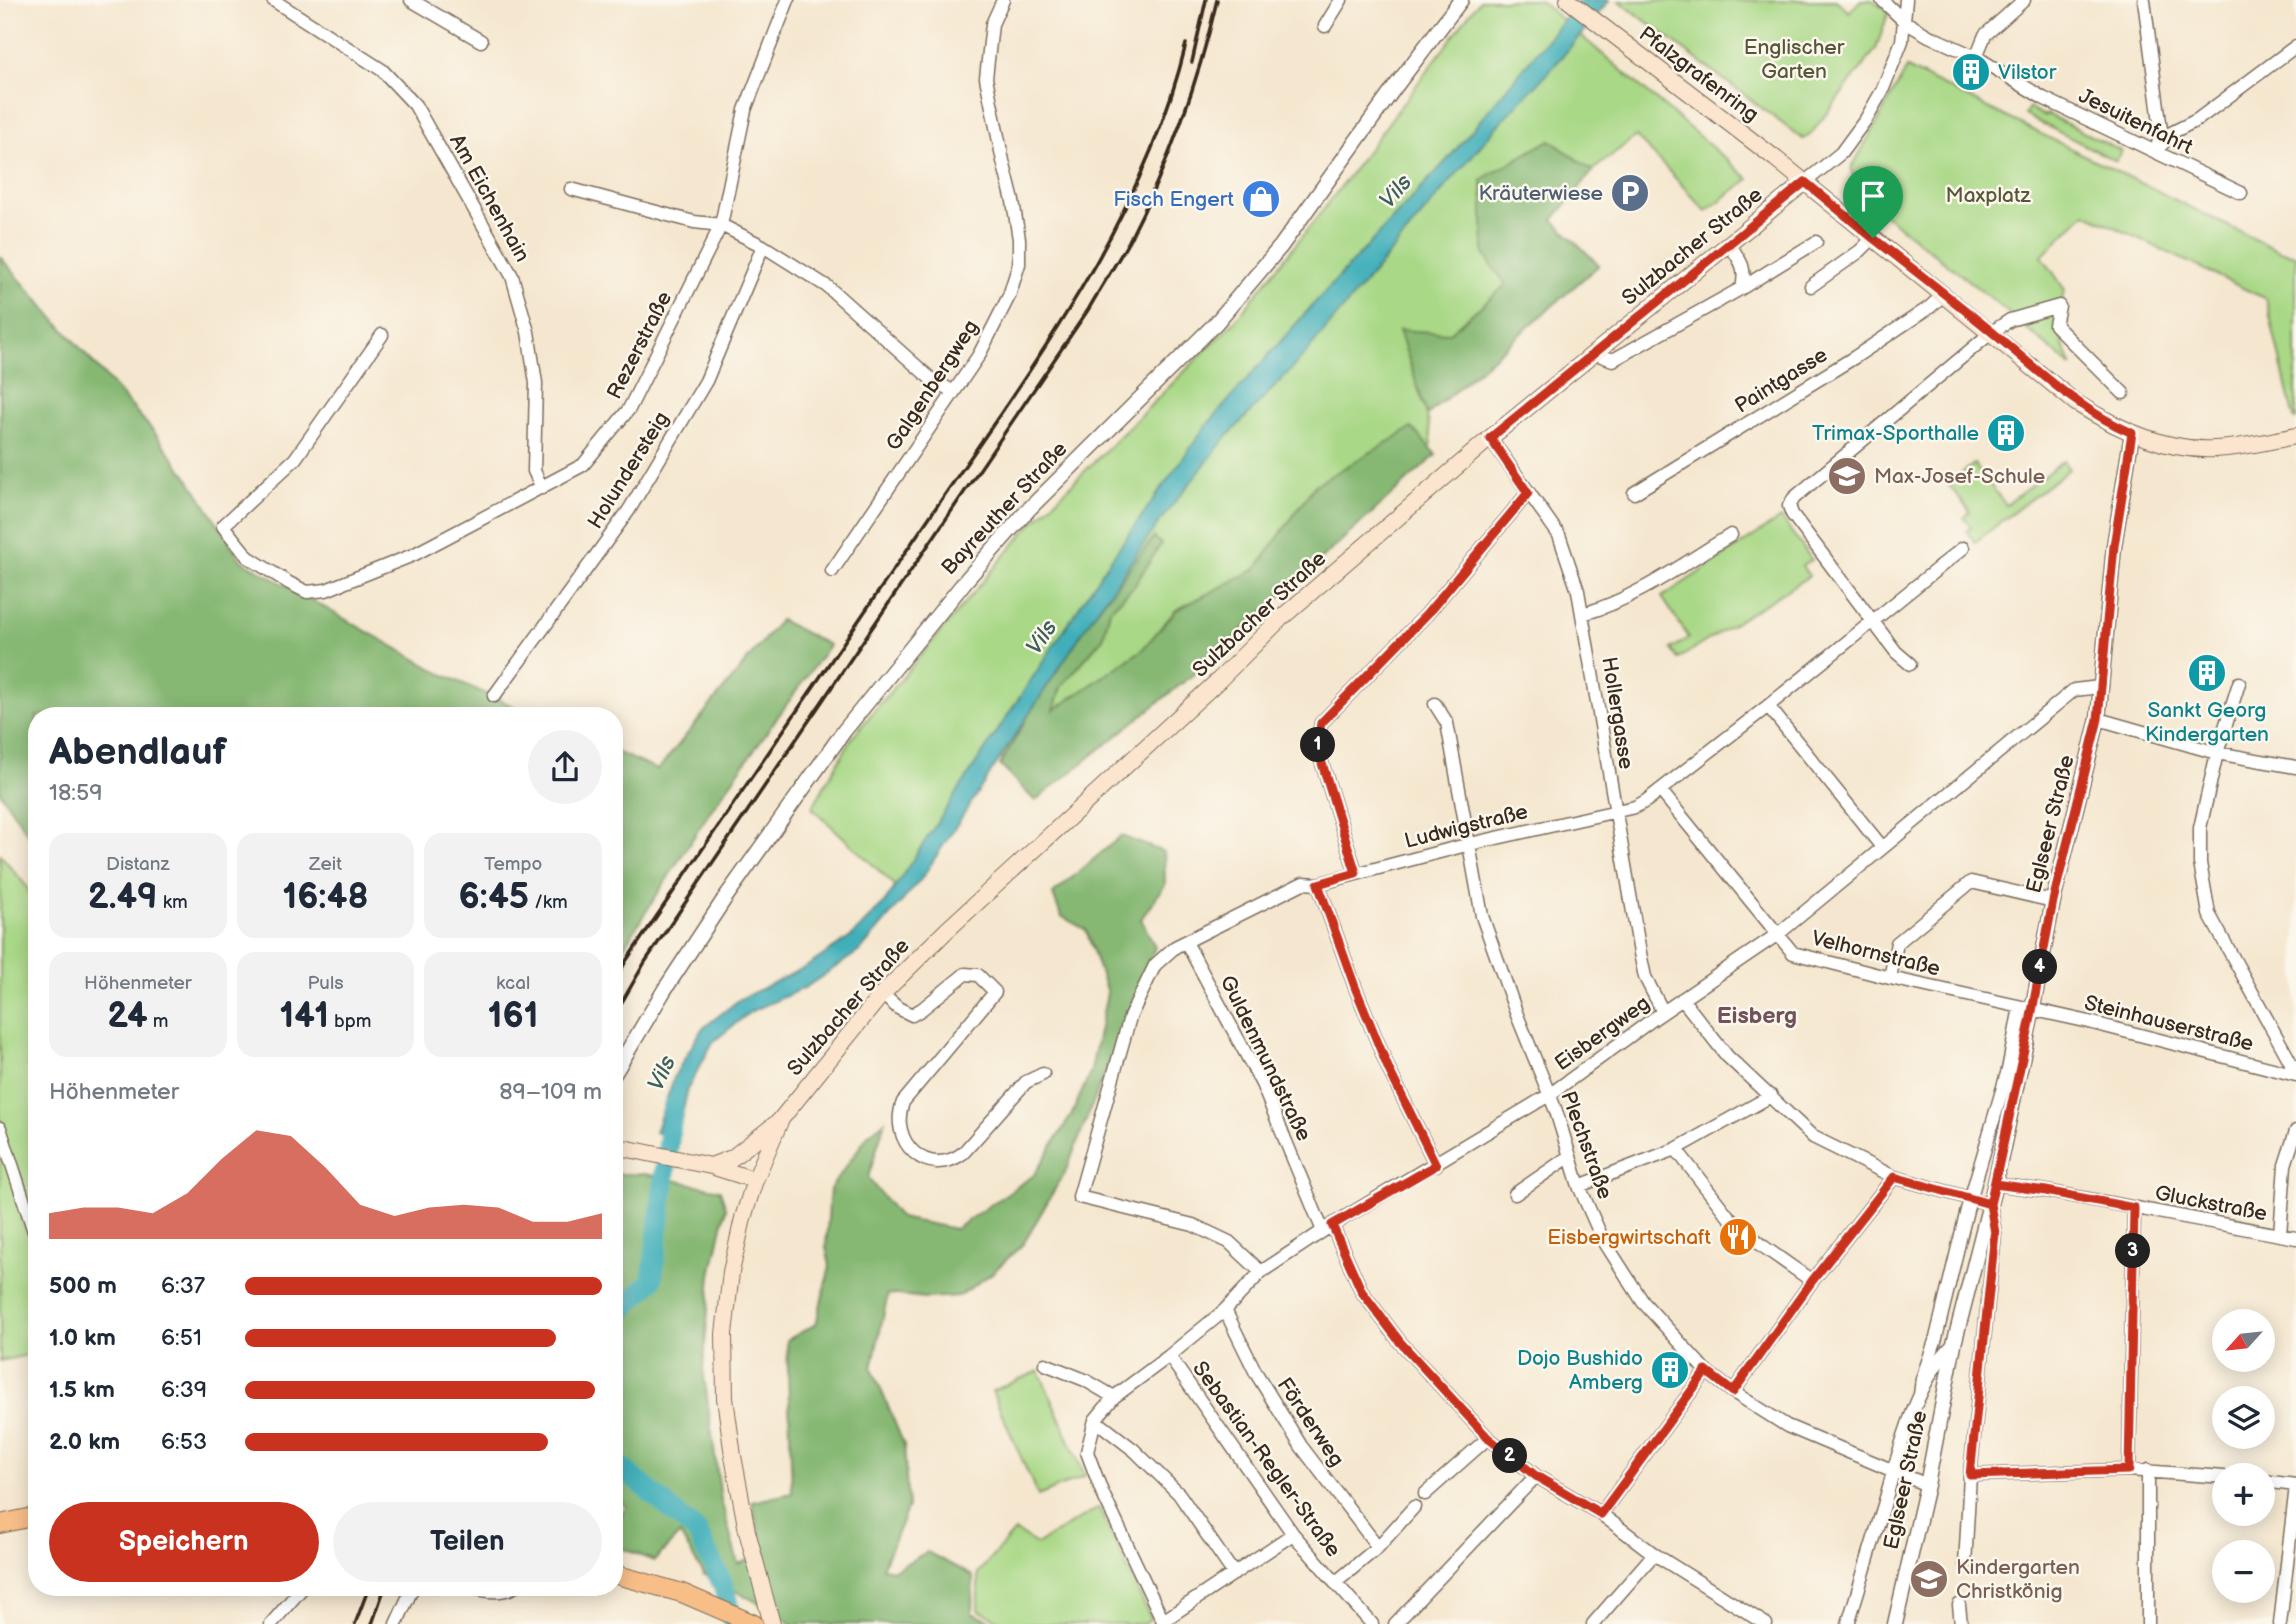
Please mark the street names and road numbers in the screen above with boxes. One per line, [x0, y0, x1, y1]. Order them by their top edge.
street label: Pfalzgrafenring [1634, 21, 1763, 127]
street label: Jesuitenfahrt [2075, 83, 2197, 160]
street label: Am Eichenhain [444, 130, 535, 266]
street label: Sulzbacher Straße [1617, 182, 1768, 311]
street label: Rezerstraße [602, 287, 677, 403]
street label: Galgenbergweg [881, 315, 984, 455]
street label: Paintgasse [1730, 342, 1832, 419]
street label: Holundersteig [583, 407, 674, 533]
street label: Bayreuther Straße [936, 437, 1072, 580]
street label: Sulzbacher Straße [1187, 546, 1331, 683]
street label: Hollergasse [1596, 655, 1639, 771]
street label: Eglseer Straße [2021, 753, 2080, 896]
street label: Ludwigstraße [1402, 799, 1530, 854]
street label: Velhornstraße [1809, 925, 1943, 982]
street label: Sulzbacher Straße [782, 934, 915, 1081]
street label: Guldenmundstraße [1215, 971, 1317, 1145]
street label: Steinhauserstraße [2082, 990, 2256, 1057]
street label: Eisbergweg [1550, 991, 1655, 1076]
street label: Plechstraße [1555, 1088, 1618, 1203]
street label: Gluckstraße [2153, 1180, 2269, 1227]
street label: Sebastian-Regler-Straße [1187, 1357, 1346, 1562]
street label: Förderweg [1272, 1373, 1349, 1471]
street label: Eglseer Straße [1879, 1408, 1932, 1552]

